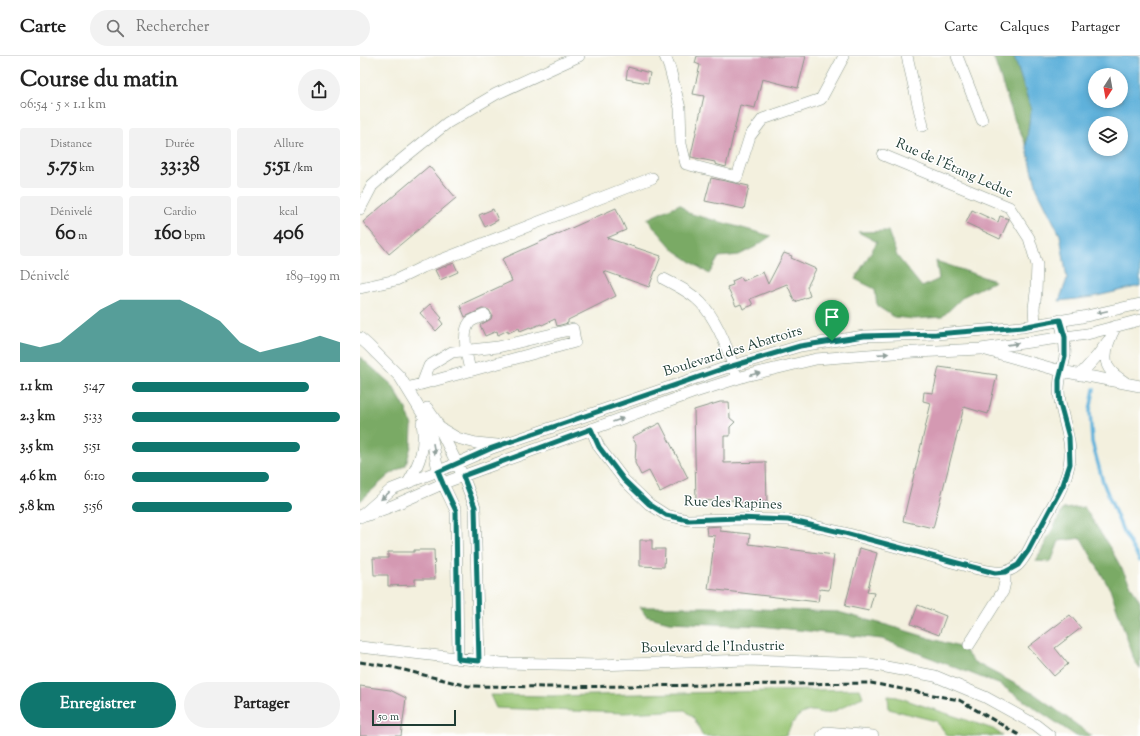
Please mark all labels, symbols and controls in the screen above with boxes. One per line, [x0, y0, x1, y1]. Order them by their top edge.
search box [90, 10, 370, 46]
text: Carte [20, 14, 66, 41]
icon: search [104, 17, 126, 39]
text: Rechercher [136, 17, 209, 38]
text: Carte [944, 18, 978, 38]
text: Calques [1000, 18, 1049, 38]
text: Partager [1071, 18, 1120, 38]
text: Course du matin [20, 65, 178, 97]
north arrow [1088, 68, 1128, 108]
map controls [1088, 68, 1128, 156]
button: share [298, 69, 340, 111]
text: 06:54 · 5 × 1.1 km [20, 96, 106, 114]
button: layers [1088, 116, 1128, 156]
street label: Rue de l'Étang Leduc [892, 134, 1016, 204]
text: Distance [51, 136, 92, 152]
text: Durée [165, 136, 195, 152]
text: Allure [273, 136, 304, 152]
text: 5.75 [48, 152, 77, 181]
text: 33:38 [160, 152, 200, 181]
text: 5:51 [265, 152, 290, 181]
text: km [77, 160, 94, 176]
text: /km [290, 160, 313, 176]
text: Dénivelé [50, 204, 92, 220]
text: Cardio [163, 204, 197, 220]
text: kcal [279, 204, 298, 220]
text: 60 [55, 220, 76, 249]
text: 160 [155, 220, 182, 249]
text: 406 [273, 220, 304, 249]
text: m [76, 228, 87, 244]
text: bpm [182, 228, 205, 244]
text: Dénivelé [20, 268, 70, 286]
text: 189–199 m [286, 268, 340, 286]
pin [815, 300, 849, 341]
icon: arrive [821, 306, 843, 328]
one-way arrow [1096, 310, 1108, 316]
street label: Boulevard des Abattoirs [661, 321, 805, 383]
one-way arrow [1007, 341, 1019, 347]
one-way arrow [877, 351, 889, 358]
one-way arrow [749, 371, 761, 377]
text: 1.1 km [20, 378, 53, 396]
text: 5:47 [84, 378, 105, 396]
text: 2.3 km [20, 408, 55, 426]
text: 5:33 [84, 408, 102, 426]
one-way arrow [613, 416, 625, 422]
text: 3.5 km [20, 438, 54, 456]
text: 5:51 [84, 438, 101, 456]
one-way arrow [431, 443, 437, 455]
text: 4.6 km [20, 468, 57, 486]
text: 6:10 [84, 468, 105, 486]
one-way arrow [380, 491, 390, 500]
street label: Rue des Rapines [684, 492, 782, 516]
text: 5.8 km [20, 498, 55, 516]
text: 5:56 [84, 498, 103, 516]
street label: Boulevard de l'Industrie [641, 637, 785, 659]
button: Enregistrer [20, 682, 176, 728]
button: Partager [184, 682, 340, 728]
scale bar [372, 708, 456, 727]
text: 50 m [378, 709, 399, 725]

